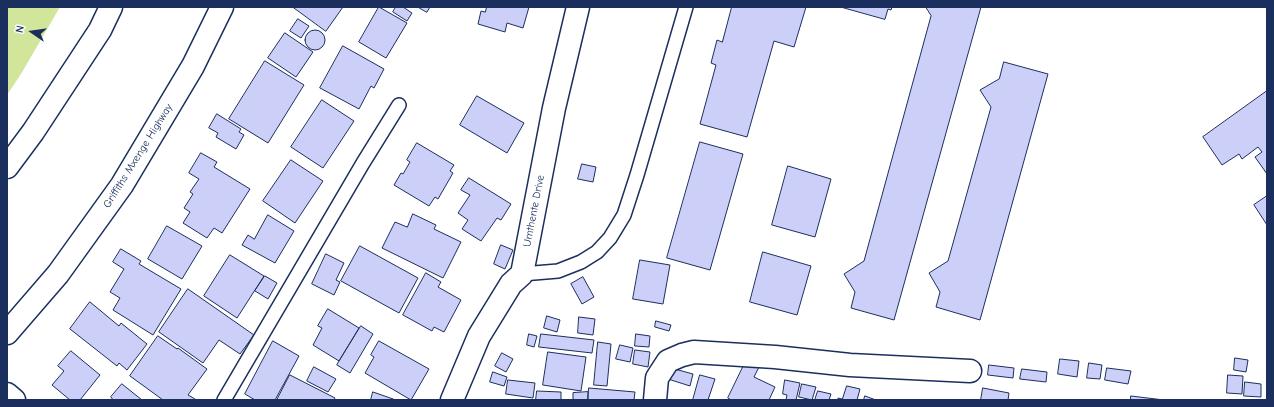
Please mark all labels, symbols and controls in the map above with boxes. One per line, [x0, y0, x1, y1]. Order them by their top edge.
north arrow [12, 12, 52, 52]
text: N [13, 24, 27, 34]
street label: Griffiths Mxenge Highway [100, 101, 176, 211]
street label: Umthente Drive [521, 174, 547, 248]

